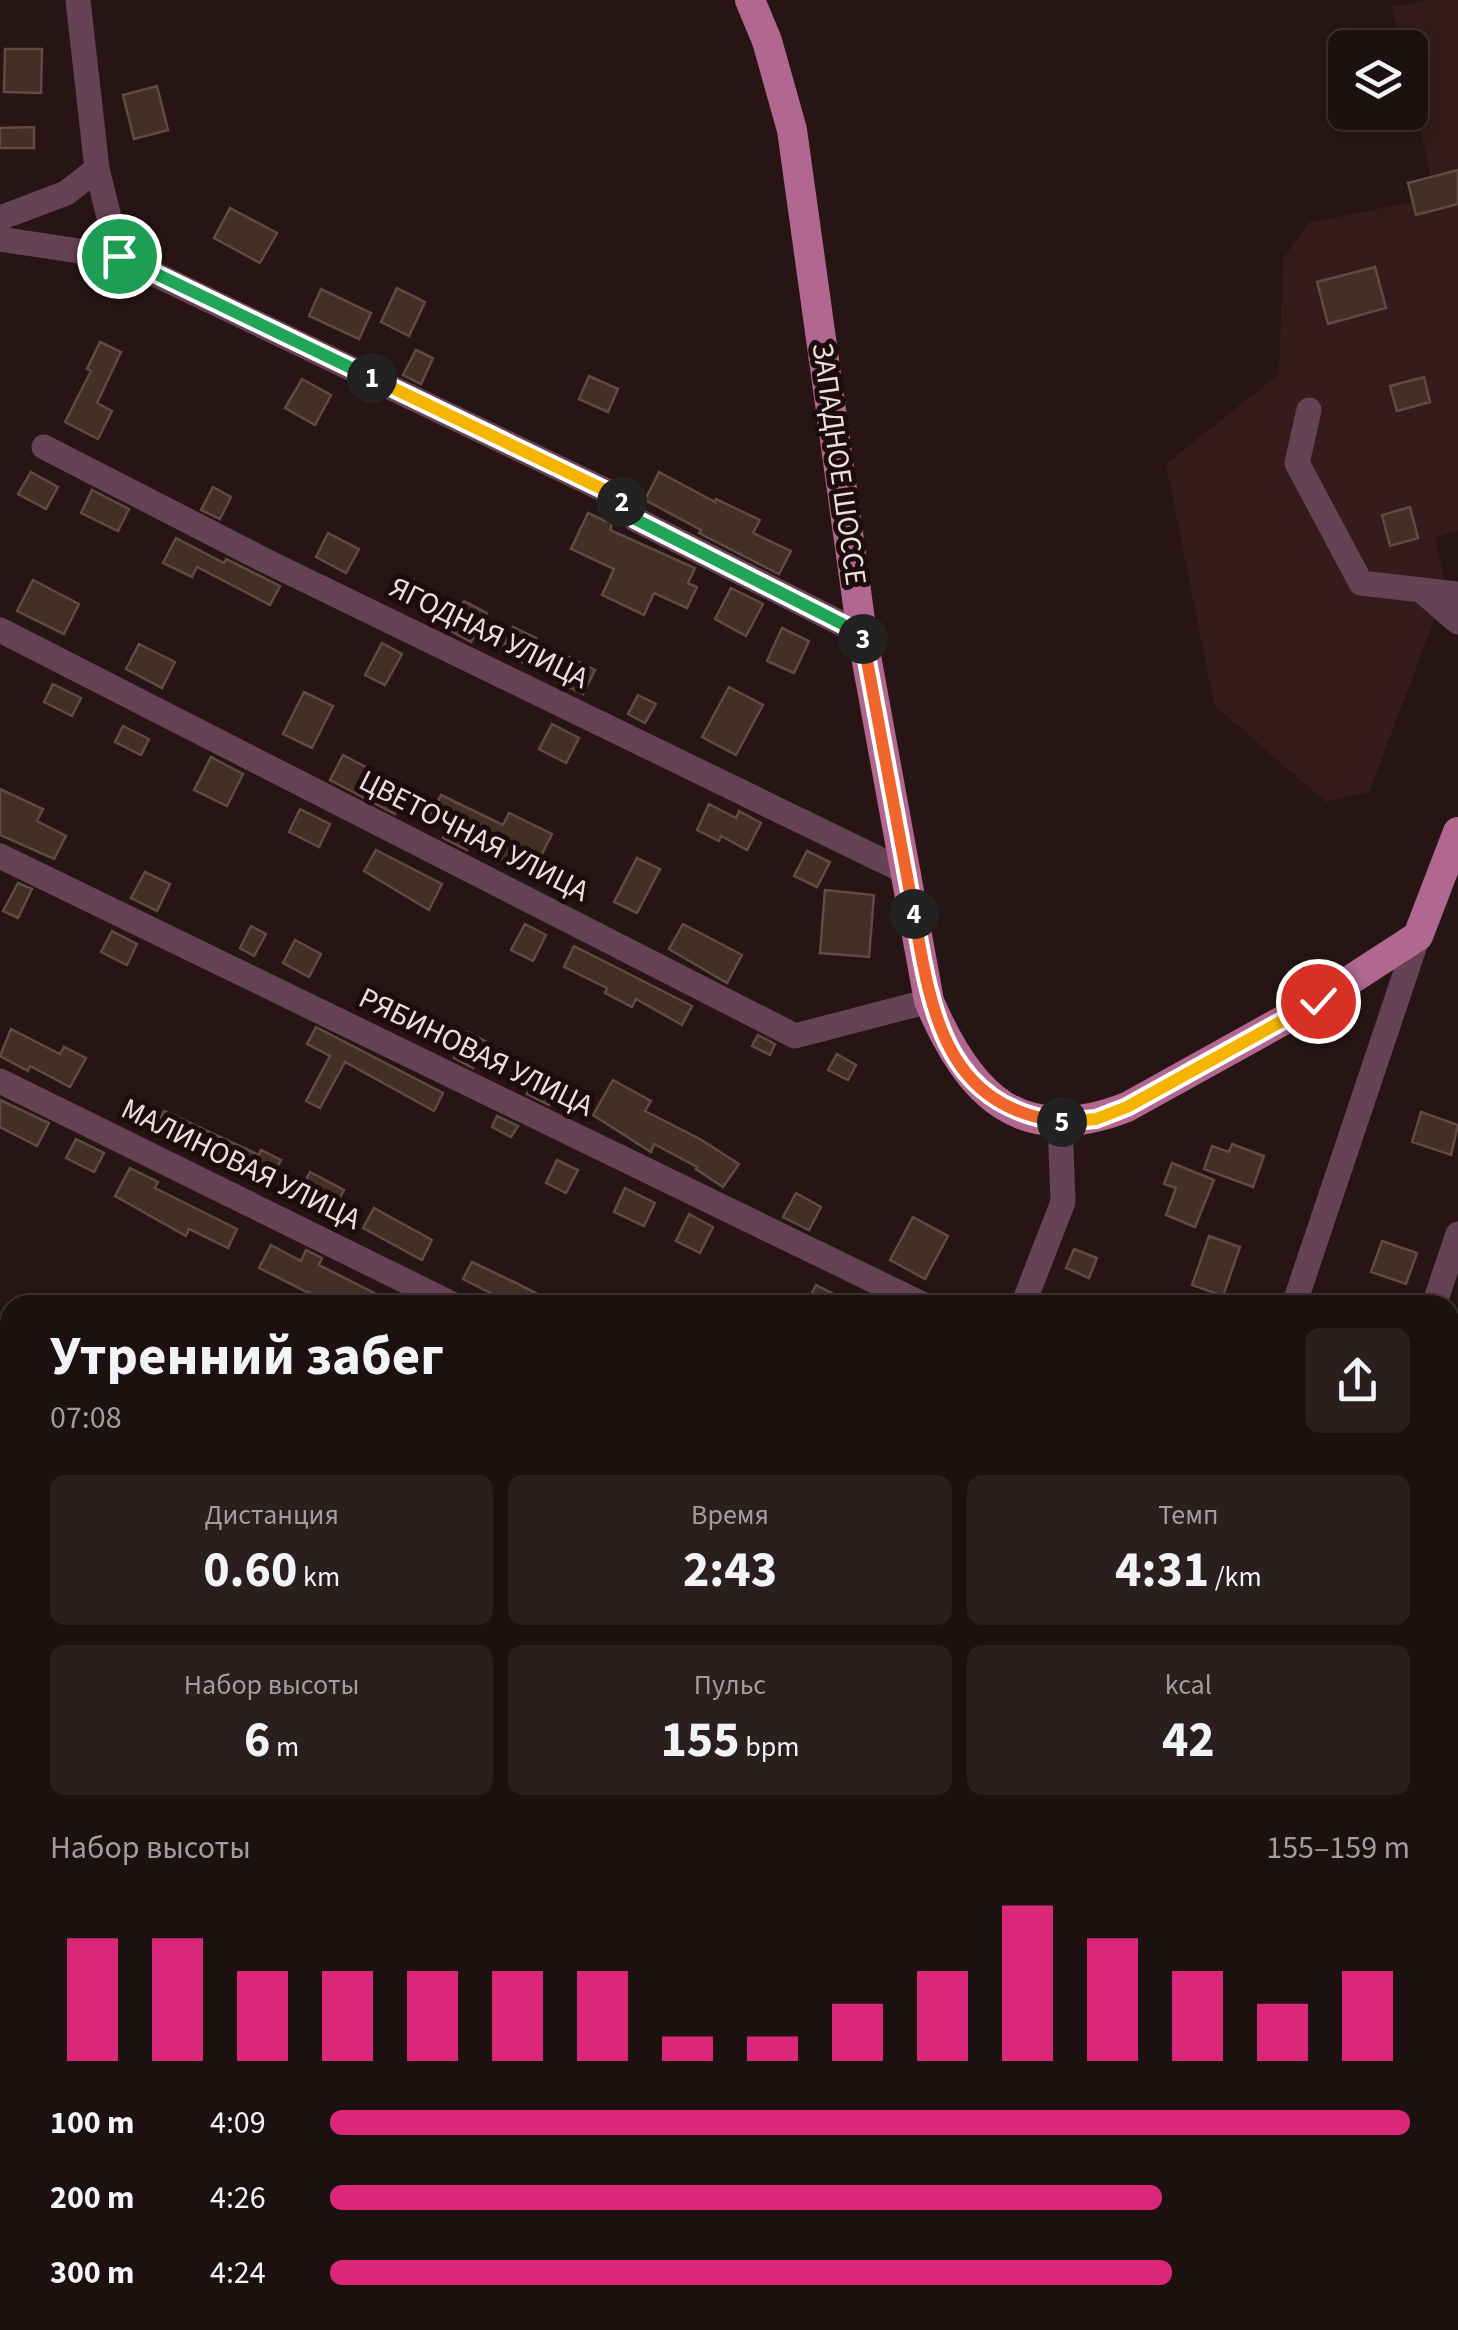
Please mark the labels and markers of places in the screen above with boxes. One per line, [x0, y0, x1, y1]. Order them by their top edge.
pin [77, 214, 162, 299]
pin: 1 [347, 353, 397, 403]
pin: 2 [597, 477, 647, 527]
pin: 3 [838, 614, 888, 664]
pin: 4 [889, 889, 939, 939]
pin [1276, 959, 1361, 1044]
pin: 5 [1037, 1097, 1087, 1147]

